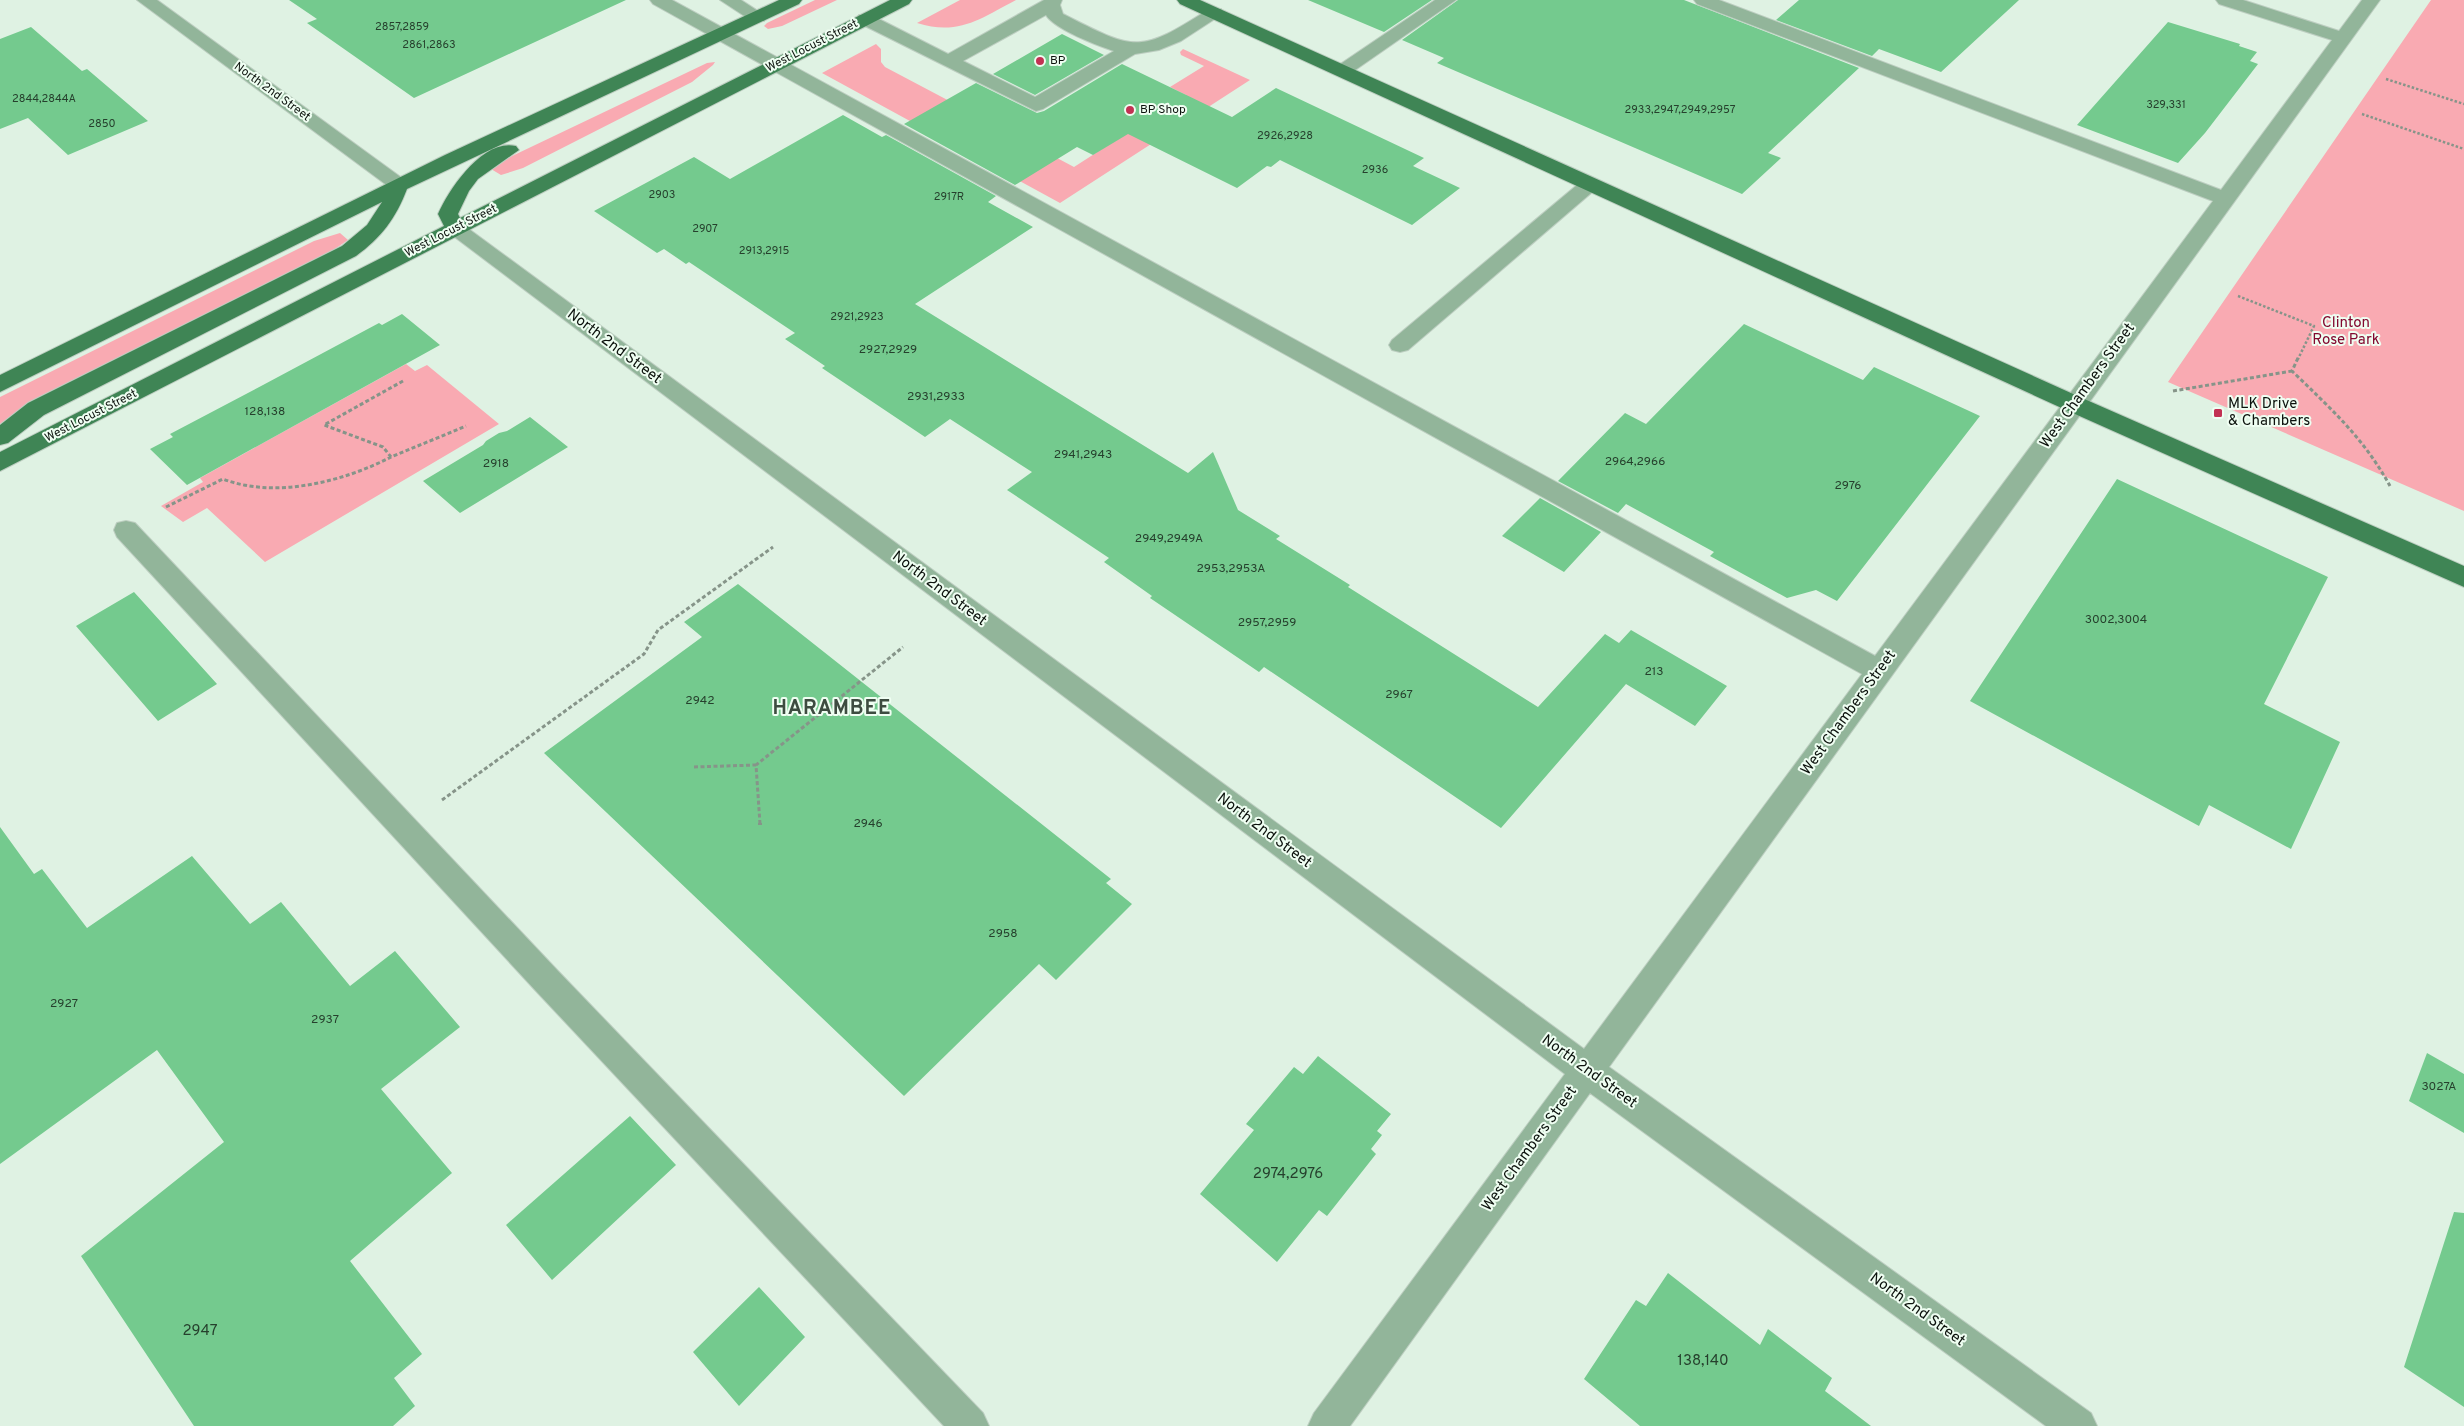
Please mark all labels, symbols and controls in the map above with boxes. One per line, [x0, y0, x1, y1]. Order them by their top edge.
street label: West Locust Street [763, 16, 861, 76]
house number: 2857,2859 [375, 20, 429, 34]
house number: 2861,2863 [402, 38, 456, 52]
place label: BP [1050, 53, 1066, 69]
marker: BP [1034, 55, 1046, 67]
street label: North 2nd Street [231, 59, 313, 125]
house number: 2844,2844A [12, 92, 76, 106]
house number: 329,331 [2146, 98, 2186, 112]
place label: BP Shop [1140, 102, 1186, 118]
house number: 2933,2947,2949,2957 [1625, 103, 1736, 117]
marker: BP Shop [1124, 104, 1136, 116]
house number: 2850 [88, 117, 116, 131]
house number: 2926,2928 [1257, 129, 1313, 143]
house number: 2936 [1362, 163, 1388, 177]
house number: 2903 [649, 188, 675, 202]
house number: 2917R [934, 190, 964, 204]
street label: West Locust Street [402, 201, 500, 261]
house number: 2907 [692, 222, 718, 236]
house number: 2913,2915 [739, 244, 790, 258]
street label: North 2nd Street [563, 305, 665, 389]
house number: 2921,2923 [830, 310, 884, 324]
park label: Clinton Rose Park [2312, 314, 2380, 350]
street label: West Chambers Street [2036, 320, 2140, 452]
house number: 2927,2929 [859, 342, 917, 358]
street label: West Locust Street [42, 386, 140, 446]
house number: 2931,2933 [907, 389, 965, 405]
place label: MLK Drive & Chambers [2228, 395, 2310, 431]
house number: 128,138 [245, 404, 285, 420]
marker: MLK Drive & Chambers [2212, 407, 2224, 419]
house number: 2941,2943 [1054, 447, 1112, 463]
house number: 2964,2966 [1605, 454, 1665, 470]
house number: 2918 [483, 456, 509, 472]
house number: 2976 [1835, 478, 1861, 494]
house number: 2949,2949A [1135, 531, 1203, 547]
street label: North 2nd Street [888, 547, 990, 631]
house number: 2953,2953A [1196, 561, 1266, 577]
house number: 3002,3004 [2085, 612, 2147, 628]
house number: 2957,2959 [1238, 615, 1296, 631]
street label: West Chambers Street [1797, 647, 1901, 779]
house number: 213 [1644, 664, 1664, 680]
house number: 2967 [1385, 687, 1413, 703]
house number: 2942 [685, 693, 715, 709]
district label: HARAMBEE [773, 696, 891, 722]
street label: North 2nd Street [1213, 789, 1315, 873]
house number: 2946 [853, 816, 883, 832]
house number: 2958 [988, 926, 1018, 942]
house number: 2927 [50, 996, 78, 1012]
house number: 2937 [311, 1012, 339, 1028]
street label: North 2nd Street [1538, 1031, 1640, 1113]
house number: 3027A [2421, 1079, 2457, 1095]
street label: West Chambers Street [1478, 1083, 1582, 1215]
house number: 2974,2976 [1253, 1165, 1323, 1184]
street label: North 2nd Street [1866, 1269, 1968, 1351]
house number: 2947 [182, 1322, 218, 1341]
house number: 138,140 [1677, 1352, 1729, 1371]

